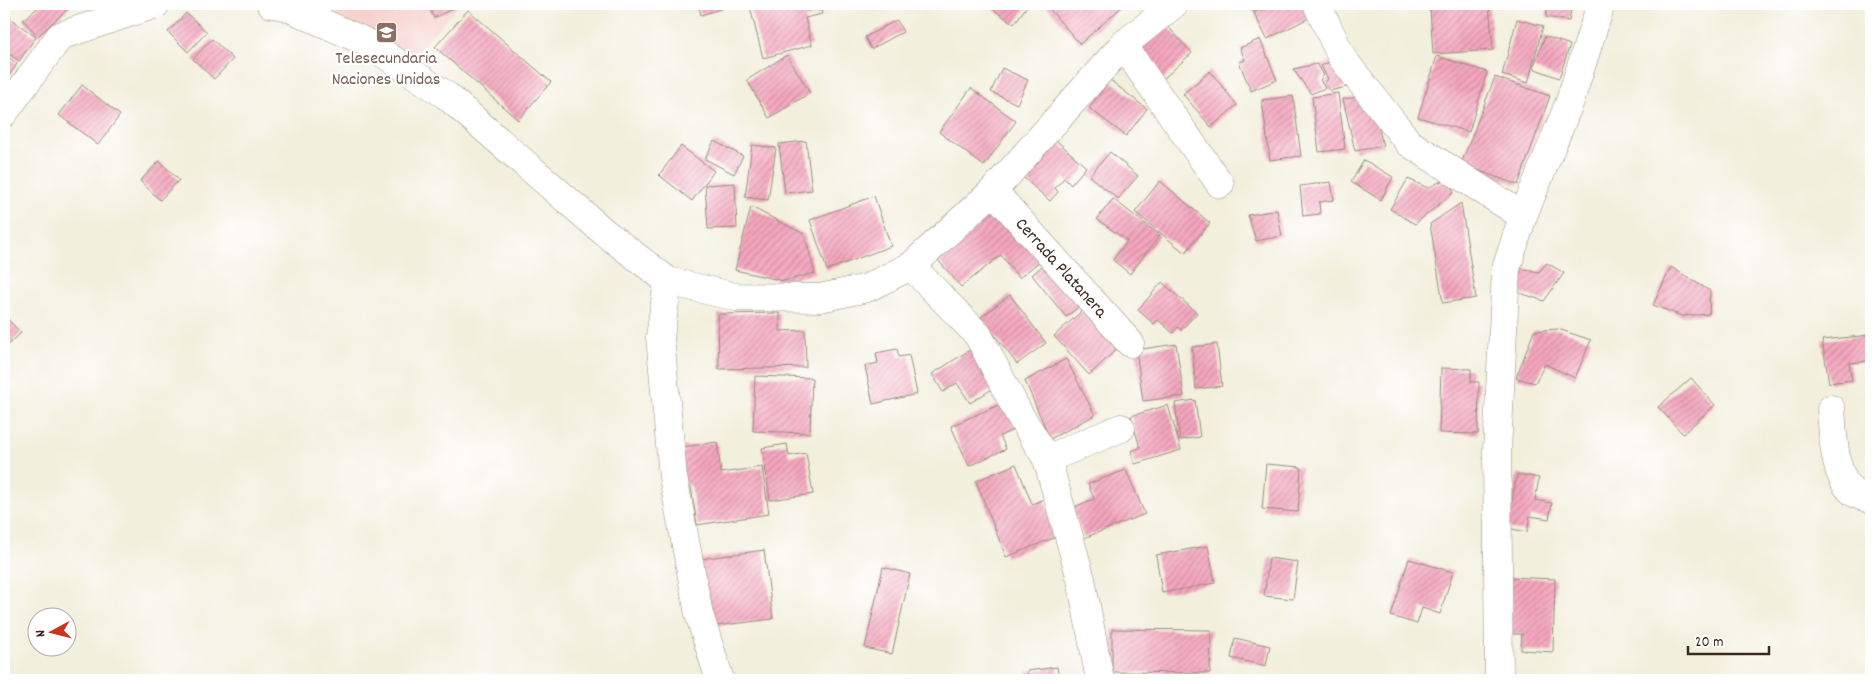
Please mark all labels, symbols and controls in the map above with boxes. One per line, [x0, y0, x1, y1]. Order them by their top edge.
school or university icon: Telesecundaria Naciones Unidas [374, 20, 398, 44]
place label: Telesecundaria Naciones Unidas [332, 47, 440, 93]
street label: Cerrada Platanera [1008, 213, 1112, 325]
north arrow [28, 606, 78, 656]
scale bar [1688, 624, 1769, 656]
text: N [31, 629, 51, 638]
text: 20 m [1695, 632, 1723, 654]

